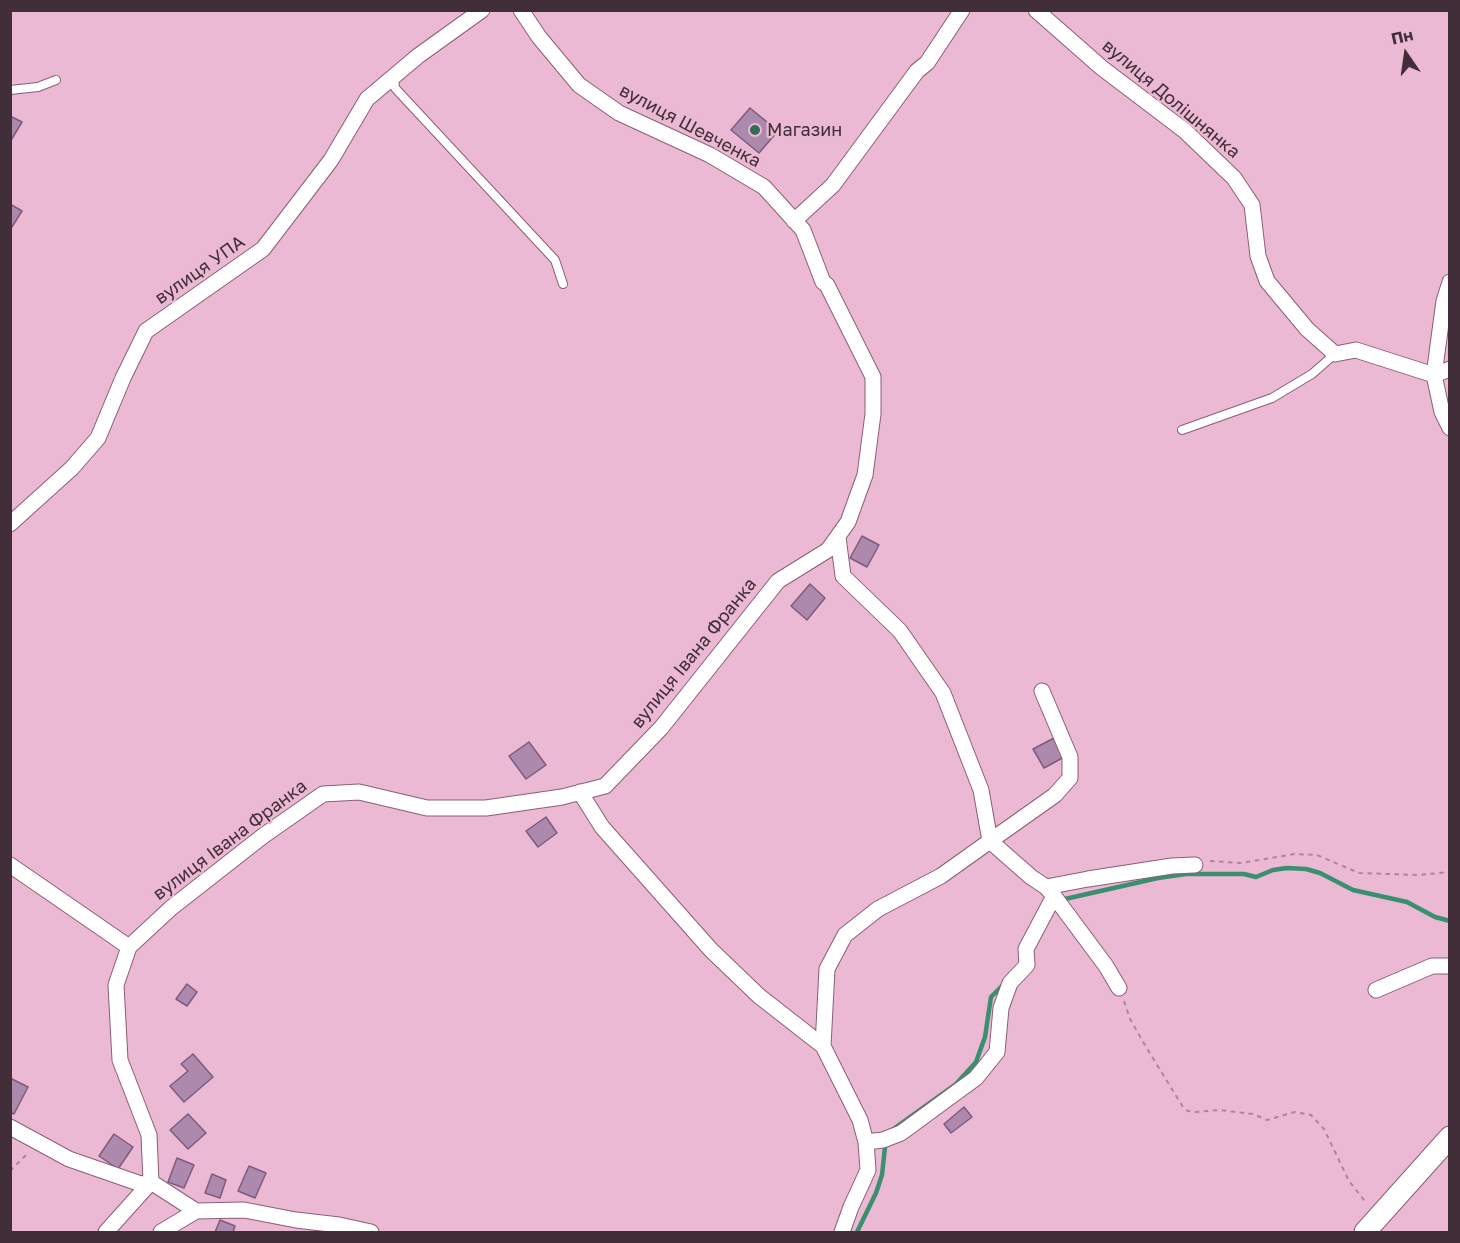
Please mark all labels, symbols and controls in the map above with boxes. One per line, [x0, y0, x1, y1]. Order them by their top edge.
north arrow [1376, 24, 1436, 84]
text: Пн [1389, 24, 1415, 49]
street label: вулиця Долішнянка [1098, 35, 1244, 163]
street label: вулиця Шевченка [616, 80, 764, 172]
place label: Магазин [767, 119, 842, 141]
marker: Магазин [748, 123, 762, 137]
street label: вулиця УПА [151, 231, 249, 309]
street label: вулиця Івана Франка [627, 574, 761, 732]
street label: вулиця Івана Франка [149, 775, 311, 905]

